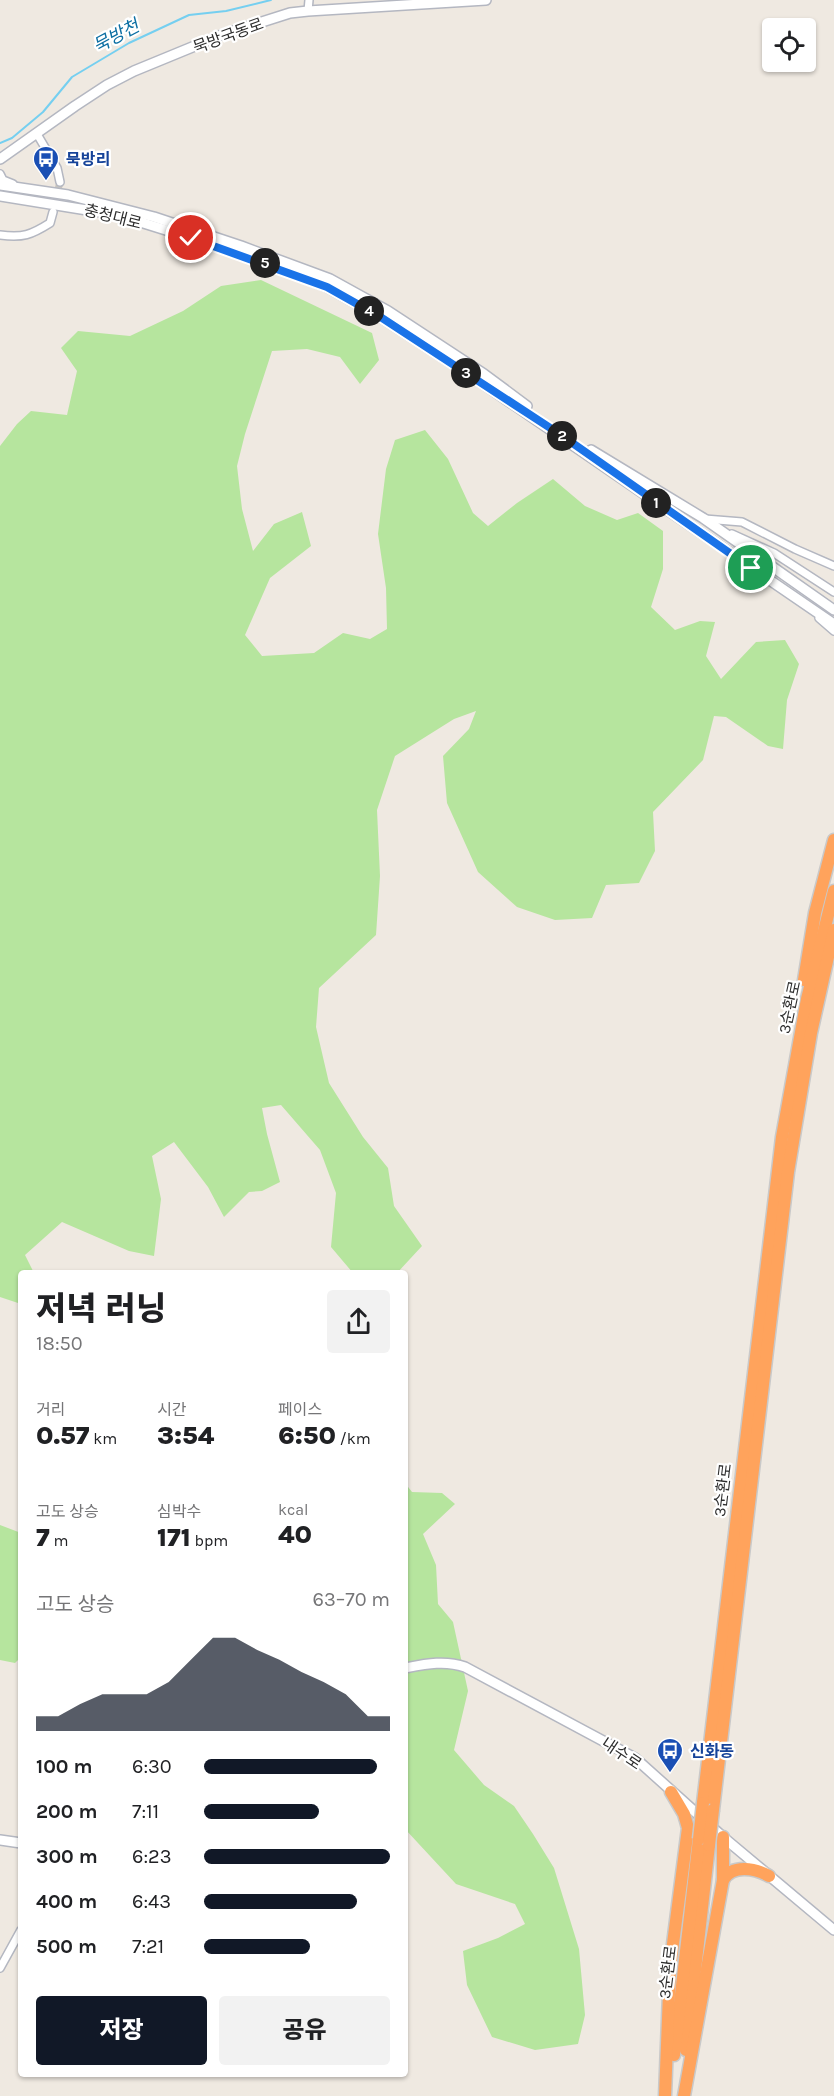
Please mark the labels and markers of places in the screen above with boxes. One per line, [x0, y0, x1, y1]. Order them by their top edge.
bus stop icon: 묵방리 [31, 144, 61, 182]
place label: 묵방리 [66, 150, 110, 169]
pin [165, 212, 216, 263]
pin: 5 [250, 248, 280, 278]
pin: 4 [354, 296, 384, 326]
pin: 3 [451, 358, 481, 388]
pin: 2 [547, 421, 577, 451]
pin: 1 [641, 488, 671, 518]
pin [725, 542, 776, 593]
bus stop icon: 신화동 [655, 1736, 685, 1774]
place label: 신화동 [690, 1742, 734, 1761]

